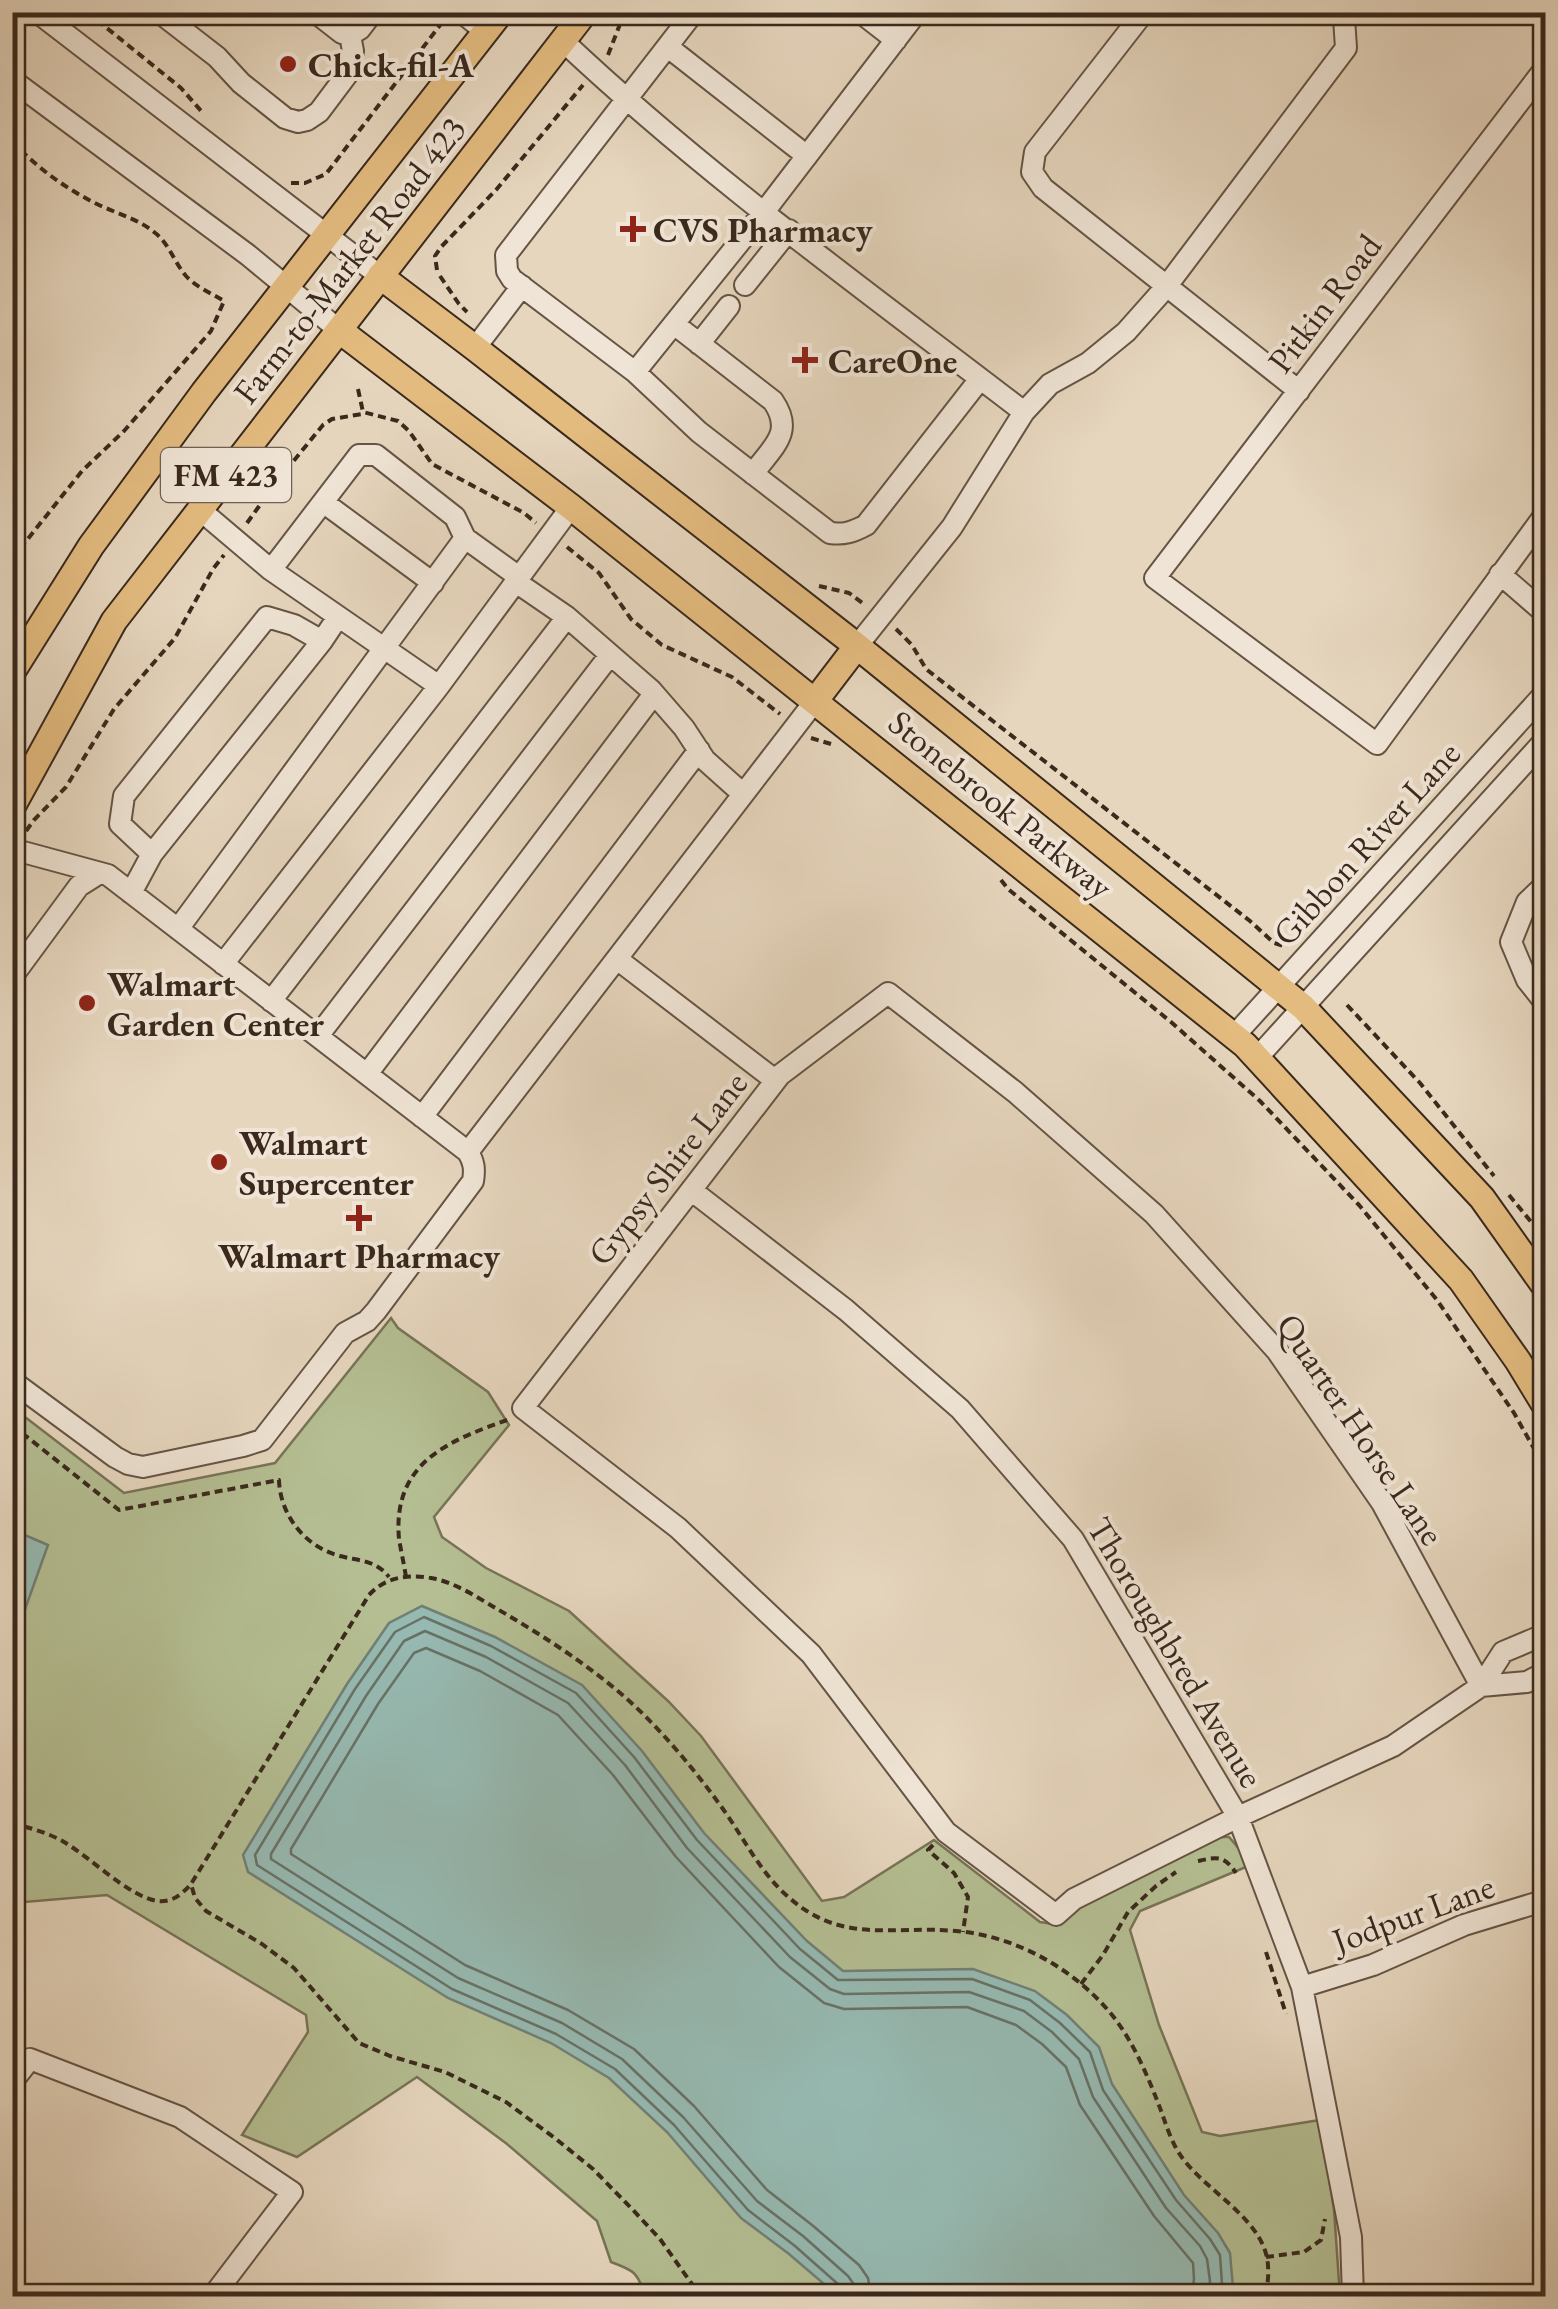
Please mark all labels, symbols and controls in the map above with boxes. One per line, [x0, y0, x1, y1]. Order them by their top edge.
place label: Chick-fil-A [308, 42, 475, 87]
marker: Chick-fil-A [277, 53, 299, 75]
street label: Farm-to-Market Road 423 [223, 107, 475, 413]
place label: CVS Pharmacy [653, 207, 874, 252]
marker: CVS Pharmacy [622, 218, 644, 240]
street label: Pitkin Road [1257, 224, 1391, 381]
place label: CareOne [828, 338, 957, 383]
marker: CareOne [792, 347, 818, 373]
road number: FM 423 [161, 448, 291, 502]
street label: Stonebrook Parkway [880, 700, 1123, 909]
street label: Gibbon River Lane [1262, 731, 1470, 955]
place label: Walmart Garden Center [107, 961, 324, 1046]
marker: Walmart Garden Center [76, 992, 98, 1014]
street label: Gypsy Shire Lane [577, 1062, 757, 1274]
place label: Walmart Supercenter [239, 1120, 414, 1205]
marker: Walmart Supercenter [208, 1151, 230, 1173]
marker: Walmart Pharmacy [348, 1207, 370, 1229]
place label: Walmart Pharmacy [218, 1233, 501, 1278]
street label: Quarter Horse Lane [1267, 1304, 1455, 1554]
street label: Thoroughbred Avenue [1077, 1509, 1275, 1795]
street label: Jodpur Lane [1323, 1863, 1500, 1964]

